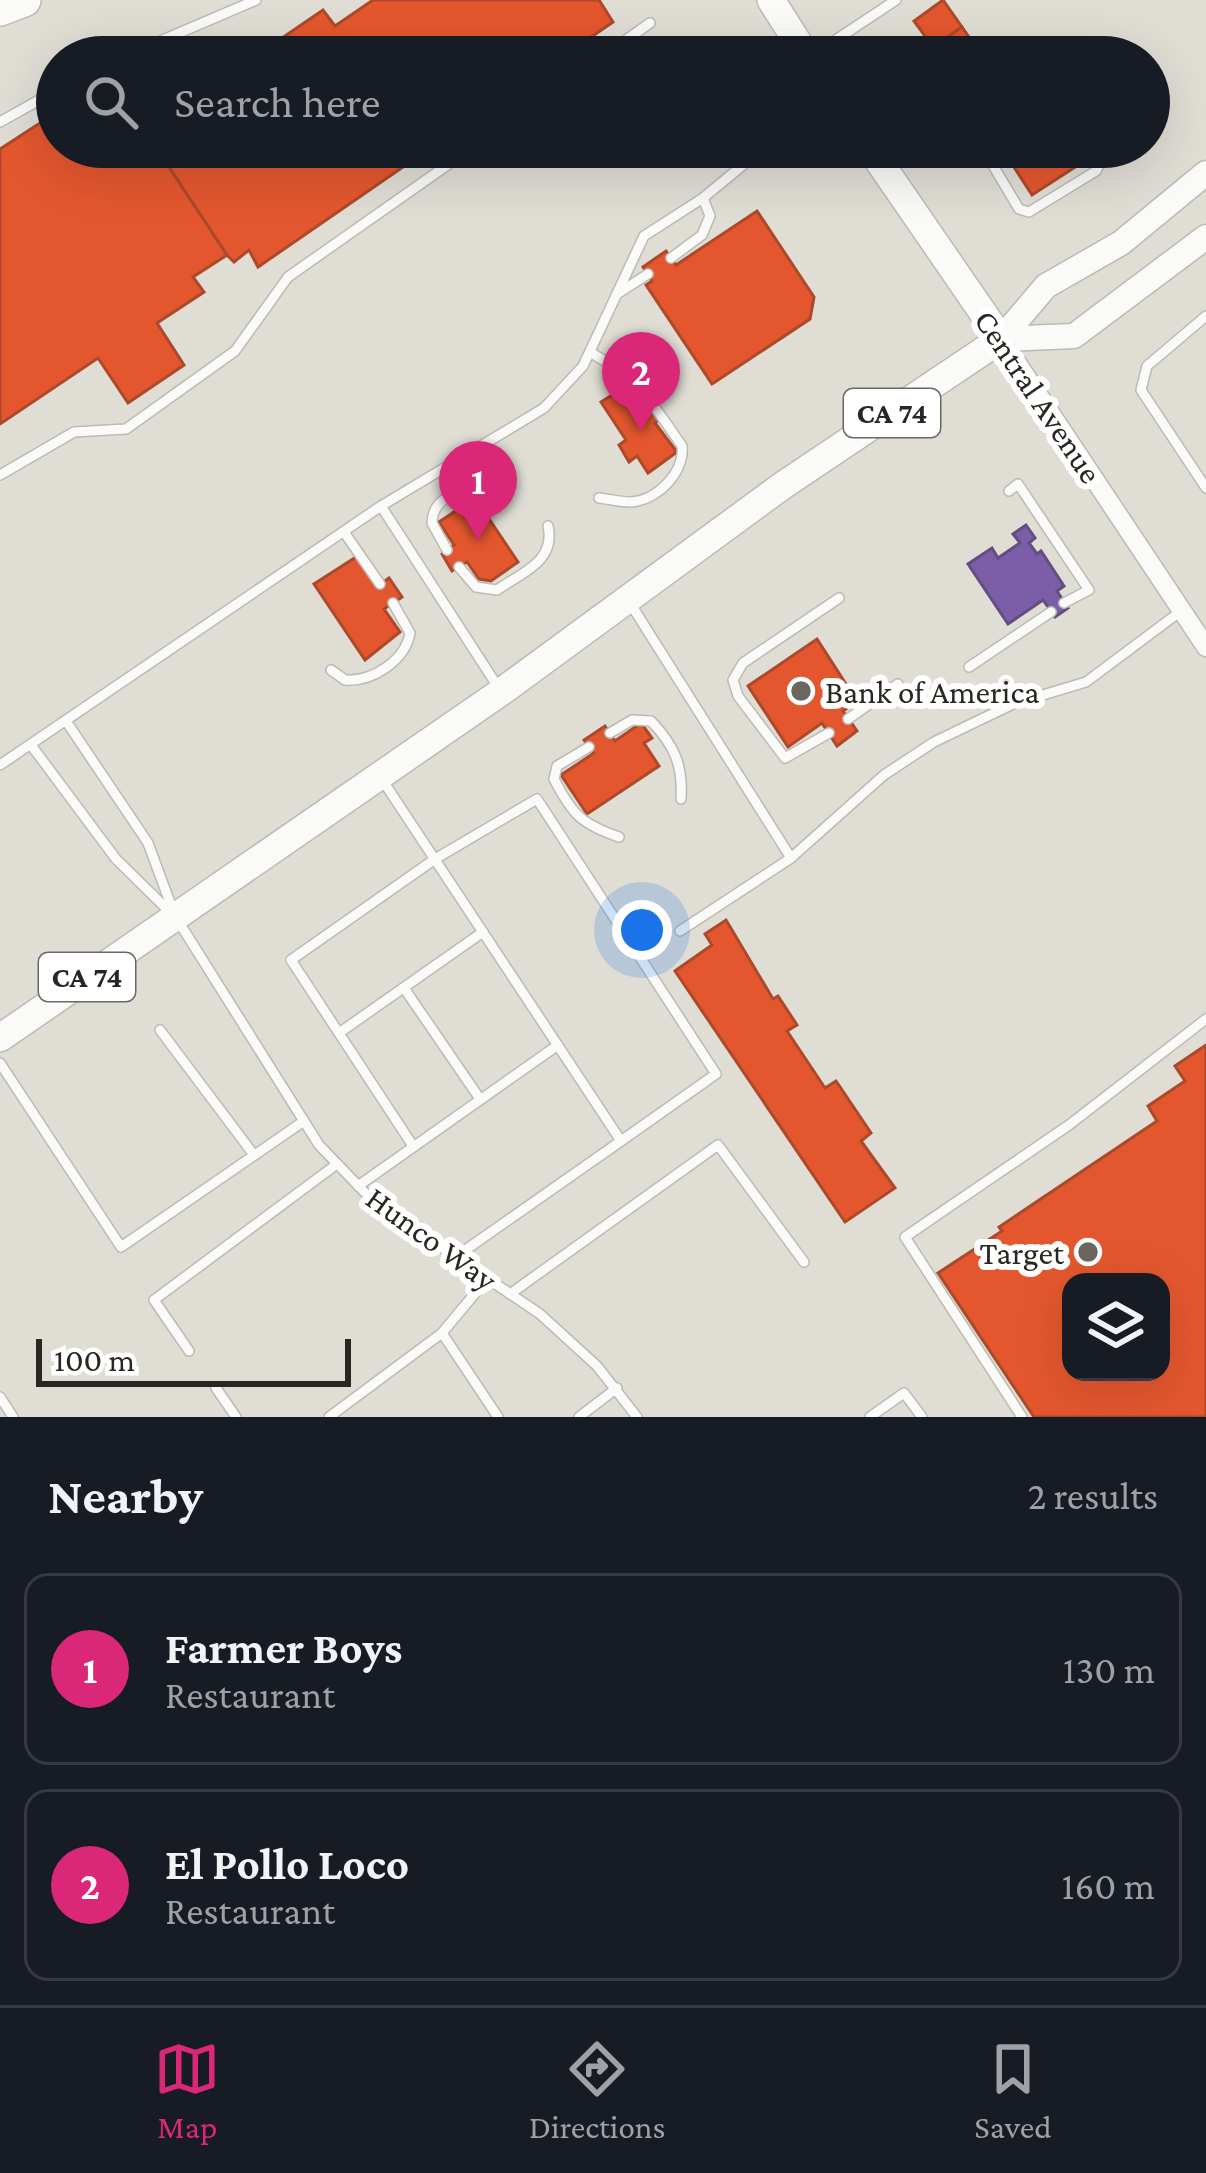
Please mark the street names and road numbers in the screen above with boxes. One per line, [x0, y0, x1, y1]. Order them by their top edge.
street label: Central Avenue [967, 303, 1110, 490]
road number: CA 74 [844, 389, 940, 437]
road number: CA 74 [39, 953, 135, 1001]
street label: Hunco Way [359, 1179, 505, 1299]

